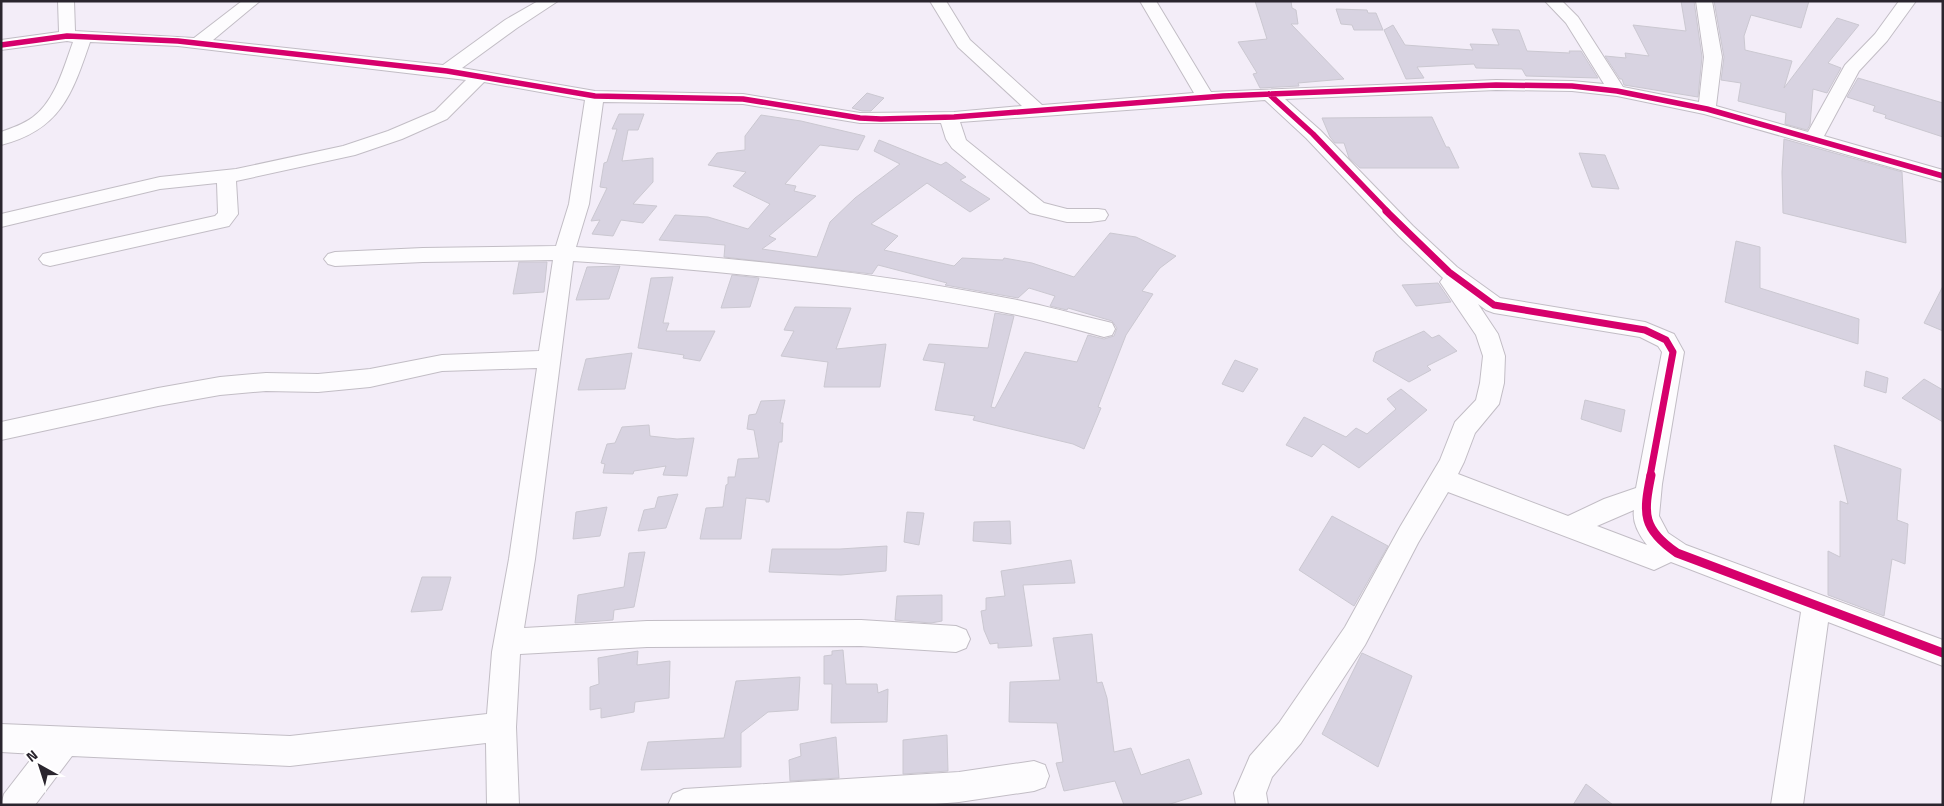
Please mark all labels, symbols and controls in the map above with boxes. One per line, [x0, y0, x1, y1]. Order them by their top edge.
north arrow [15, 741, 65, 791]
text: N [21, 744, 42, 767]

